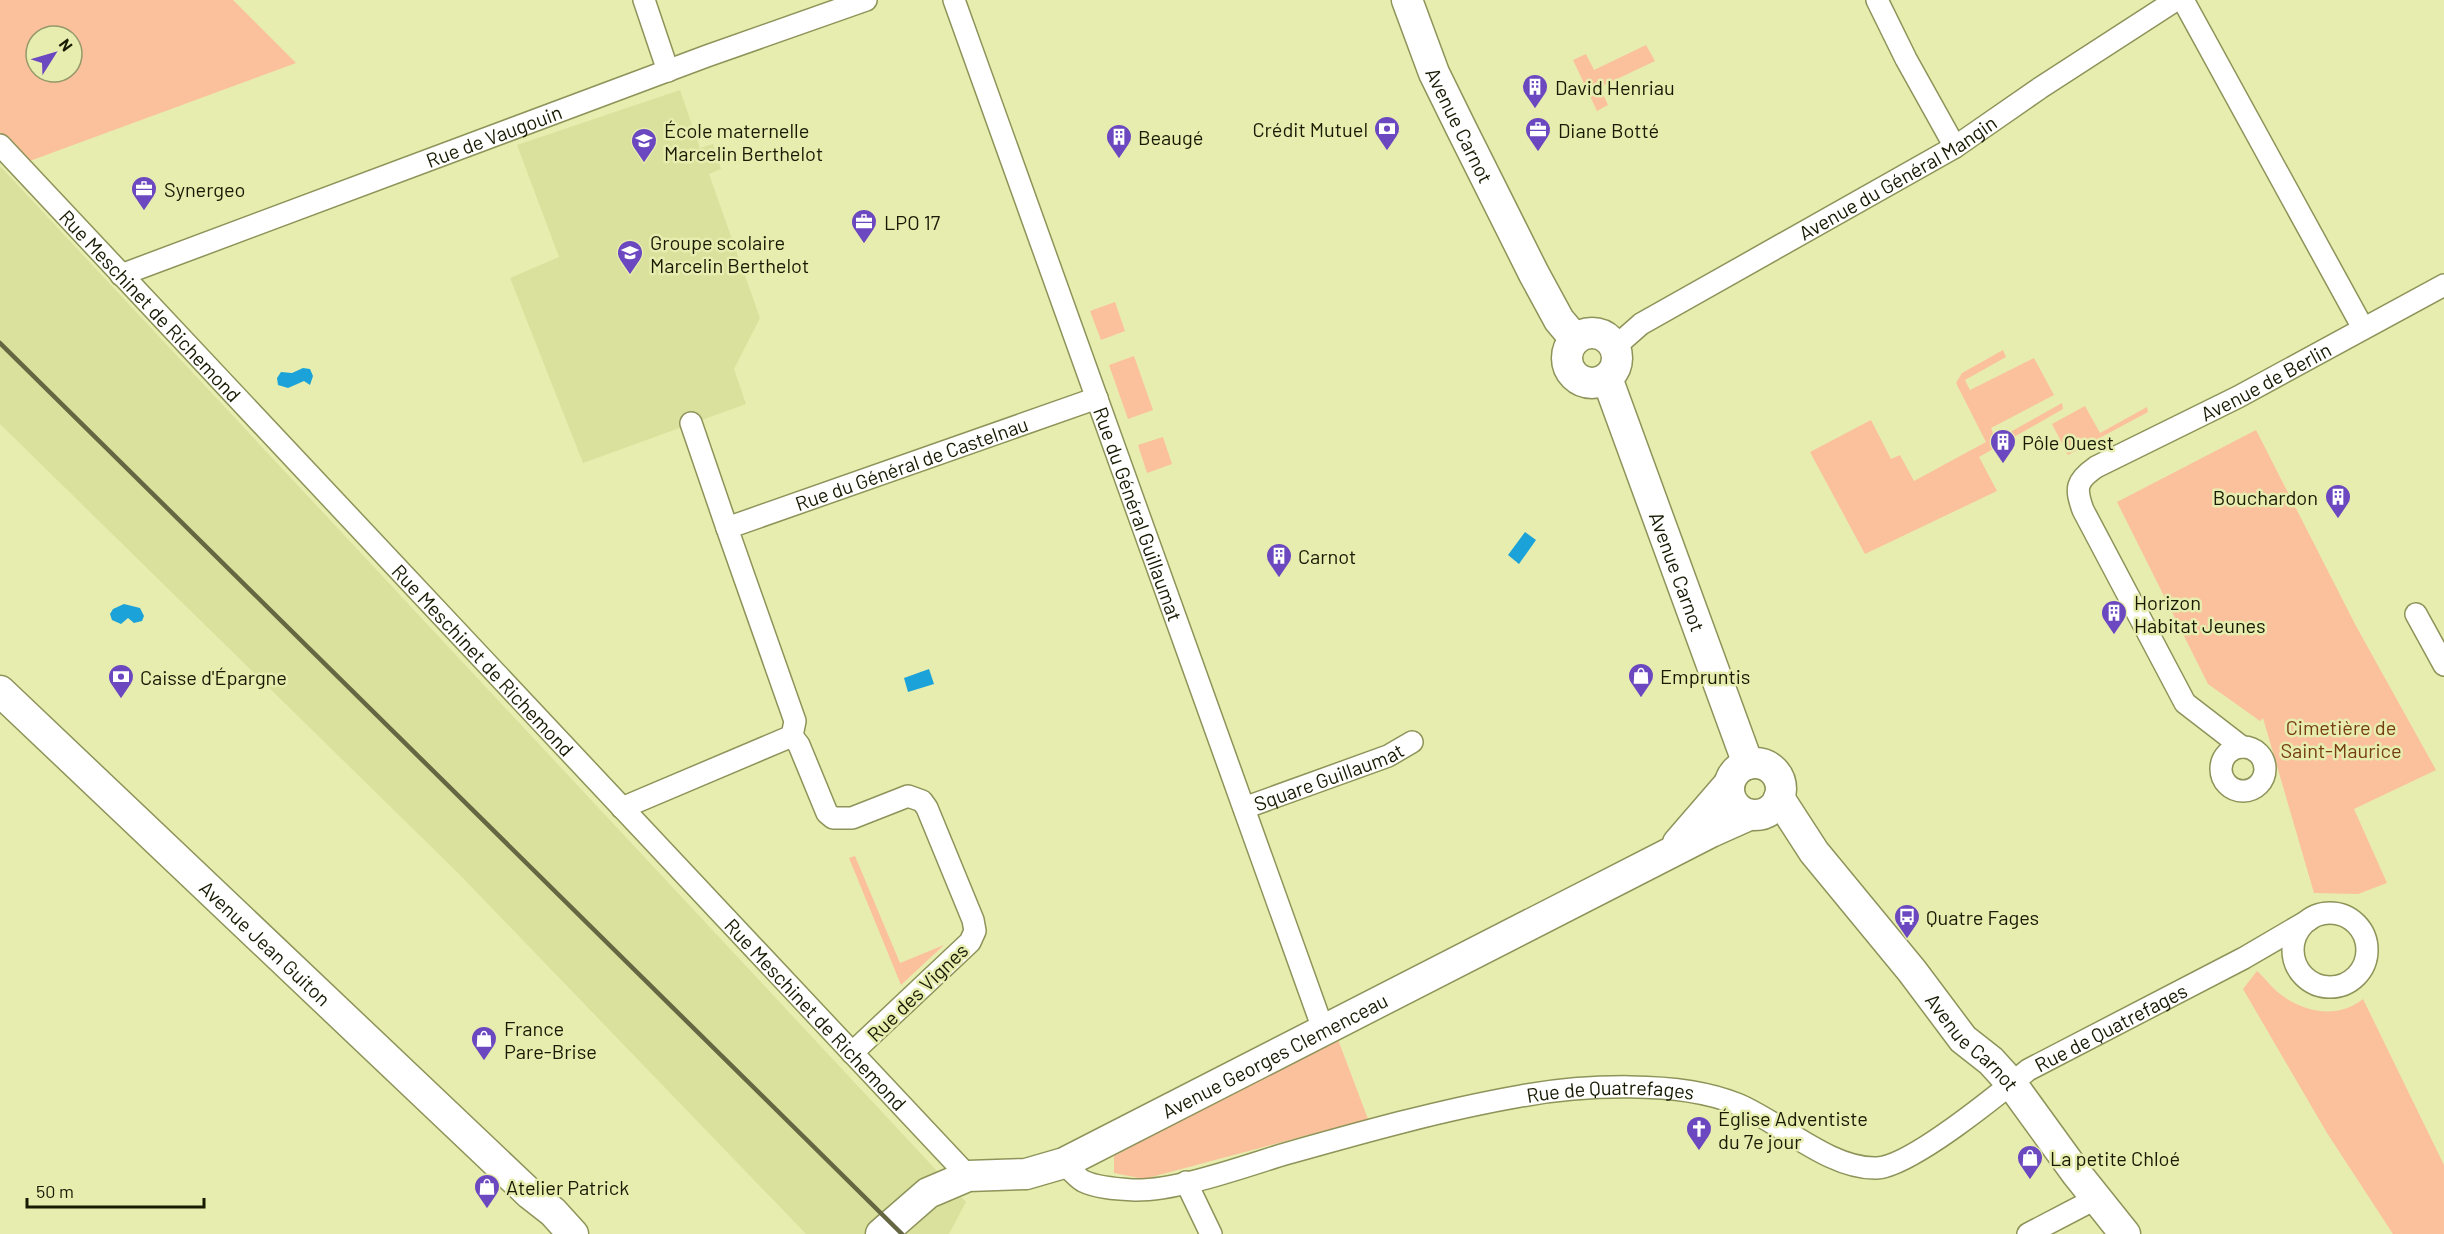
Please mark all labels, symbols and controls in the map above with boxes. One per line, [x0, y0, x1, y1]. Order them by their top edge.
north arrow [24, 24, 84, 84]
text: N [56, 35, 77, 55]
street label: Avenue Carnot [1421, 63, 1498, 187]
building icon: David Henriau [1520, 72, 1550, 110]
place label: David Henriau [1555, 75, 1675, 99]
street label: Rue de Vaugouin [423, 99, 565, 172]
street label: Avenue du Général Mangin [1794, 110, 2001, 245]
bank icon: Crédit Mutuel [1372, 114, 1402, 152]
office icon: Diane Botté [1523, 115, 1553, 153]
place label: Crédit Mutuel [1252, 117, 1368, 141]
place label: École maternelle Marcelin Berthelot [664, 118, 823, 165]
place label: Diane Botté [1558, 118, 1659, 142]
building icon: Beaugé [1104, 122, 1134, 160]
place label: Beaugé [1138, 125, 1203, 149]
school or university icon: École maternelle Marcelin Berthelot [629, 126, 659, 164]
office icon: Synergeo [129, 174, 159, 212]
place label: Synergeo [164, 177, 246, 201]
street label: Rue Meschinet de Richemond [55, 204, 246, 406]
office icon: LPO 17 [849, 207, 879, 245]
place label: LPO 17 [884, 210, 941, 234]
place label: Groupe scolaire Marcelin Berthelot [650, 230, 809, 277]
school or university icon: Groupe scolaire Marcelin Berthelot [615, 238, 645, 276]
street label: Avenue de Berlin [2196, 337, 2335, 426]
street label: Rue du Général Guillaumat [1089, 404, 1188, 624]
street label: Rue du Général de Castelnau [792, 411, 1031, 515]
building icon: Pôle Ouest [1988, 427, 2018, 465]
place label: Pôle Ouest [2022, 430, 2114, 454]
building icon: Bouchardon [2323, 482, 2353, 520]
place label: Bouchardon [2213, 485, 2318, 509]
street label: Avenue Carnot [1645, 508, 1711, 635]
building icon: Carnot [1264, 541, 1294, 579]
place label: Carnot [1298, 544, 1356, 568]
street label: Rue Meschinet de Richemond [387, 559, 579, 761]
place label: Horizon Habitat Jeunes [2134, 590, 2266, 637]
building icon: Horizon Habitat Jeunes [2099, 598, 2129, 636]
shop icon: Empruntis [1626, 661, 1656, 699]
bank icon: Caisse d'Épargne [106, 662, 136, 700]
place label: Empruntis [1660, 664, 1750, 688]
place label: Caisse d'Épargne [140, 665, 287, 689]
park label: Cimetière de Saint-Maurice [2280, 715, 2402, 762]
street label: Square Guillaumat [1250, 738, 1408, 816]
street label: Avenue Jean Guiton [195, 875, 336, 1011]
bus stop icon: Quatre Fages [1892, 902, 1922, 940]
place label: Quatre Fages [1926, 905, 2039, 929]
street label: Rue Meschinet de Richemond [720, 913, 912, 1115]
street label: Rue des Vignes [862, 938, 972, 1046]
street label: Rue de Quatrefages [2030, 978, 2191, 1077]
street label: Avenue Georges Clemenceau [1158, 988, 1392, 1123]
street label: Avenue Carnot [1921, 988, 2024, 1095]
place label: France Pare-Brise [504, 1016, 597, 1063]
shop icon: France Pare-Brise [469, 1024, 499, 1062]
street label: Rue de Quatrefages [1525, 1075, 1696, 1107]
place label: Église Adventiste du 7e jour [1718, 1106, 1868, 1153]
church icon: Église Adventiste du 7e jour [1684, 1114, 1714, 1152]
shop icon: La petite Chloé [2015, 1143, 2045, 1181]
place label: La petite Chloé [2050, 1146, 2180, 1170]
scale bar [27, 1171, 204, 1209]
shop icon: Atelier Patrick [472, 1172, 502, 1210]
place label: Atelier Patrick [506, 1175, 629, 1199]
text: 50 m [36, 1180, 74, 1202]

